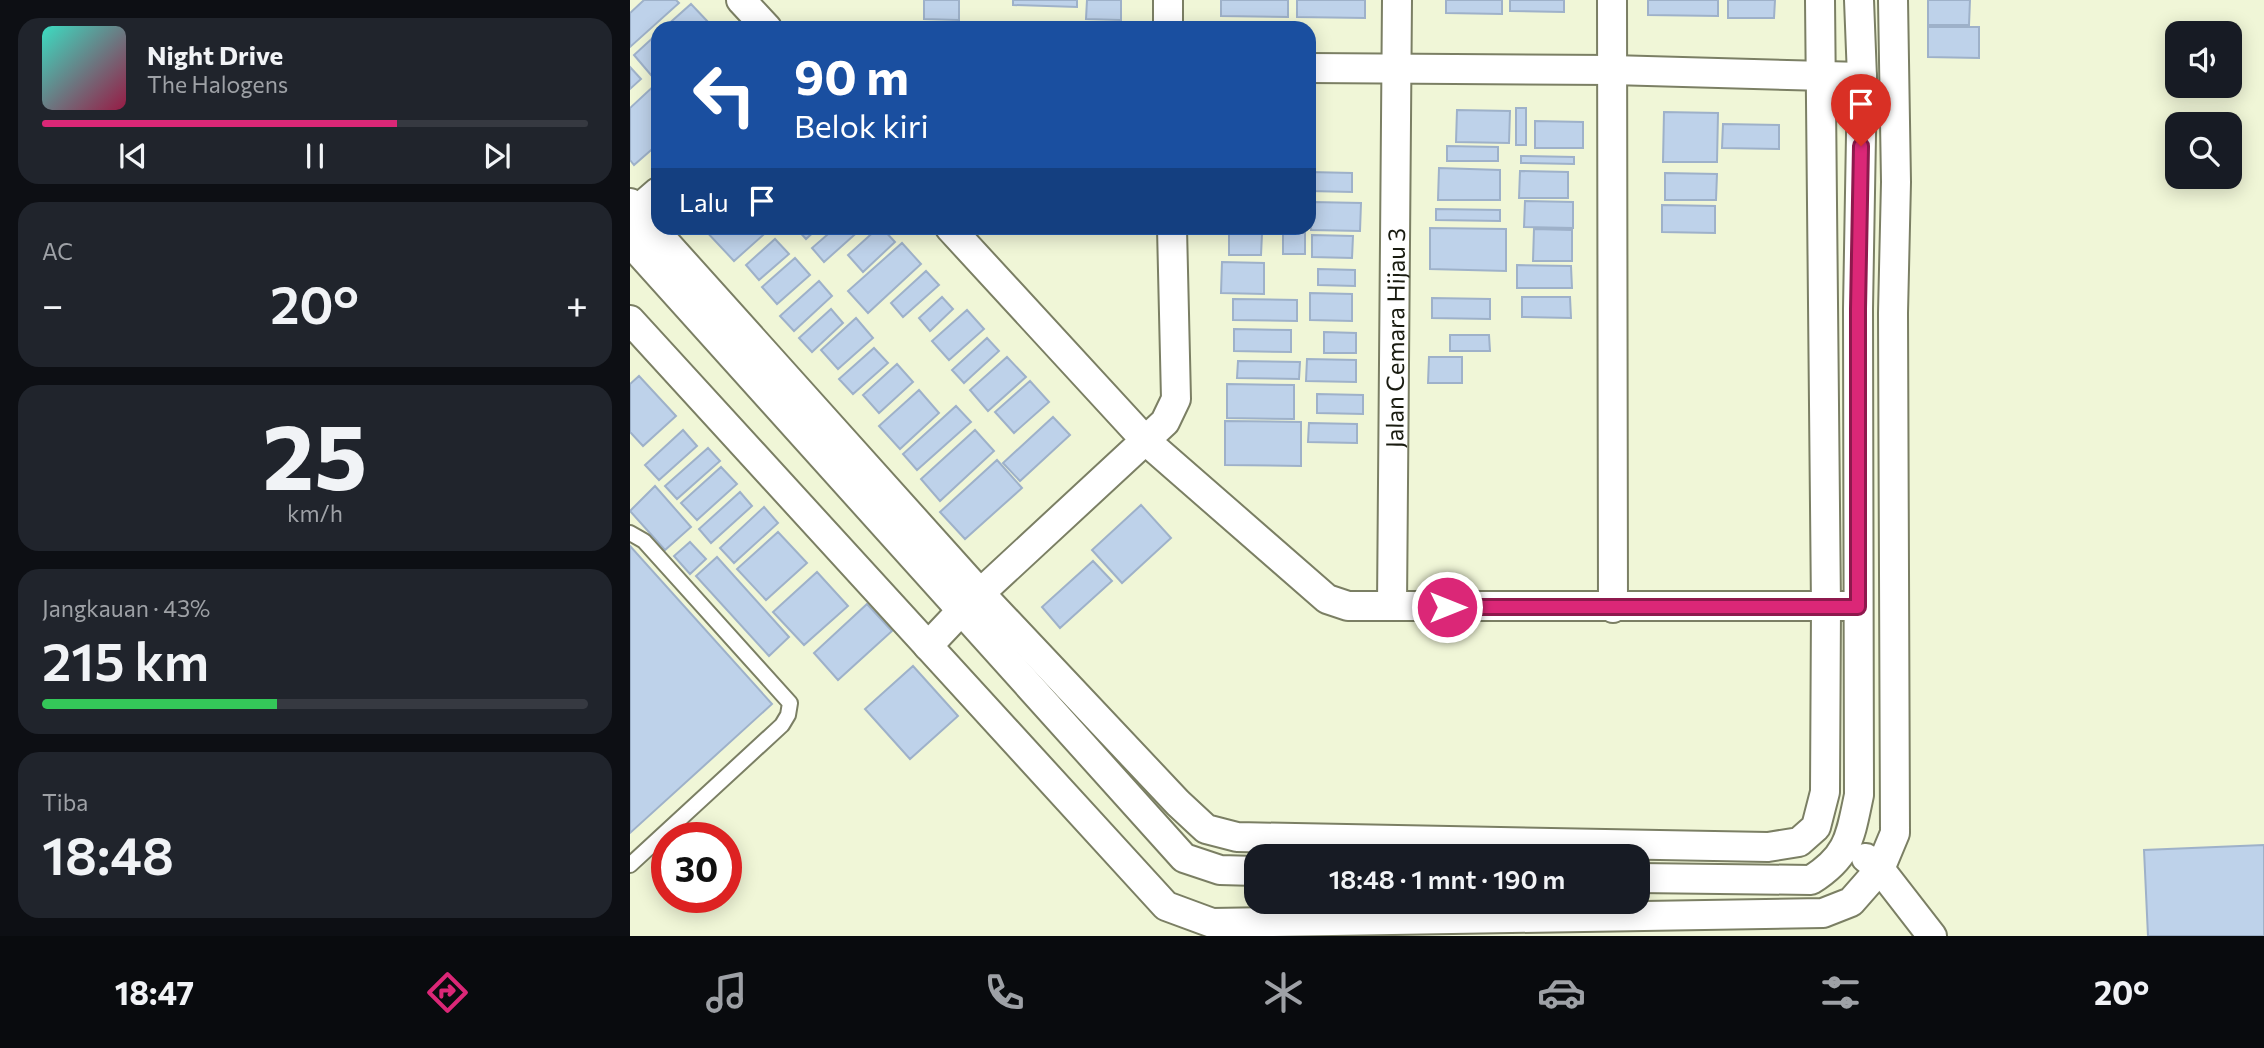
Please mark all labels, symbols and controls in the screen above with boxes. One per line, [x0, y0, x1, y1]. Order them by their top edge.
map controls [2165, 21, 2242, 189]
button: sound [2165, 21, 2242, 98]
text: Night Drive [147, 39, 283, 70]
text: 90 m [794, 45, 909, 105]
icon: left [679, 49, 770, 140]
text: The Halogens [147, 70, 288, 98]
pin [1831, 74, 1891, 146]
icon: arrive [1842, 85, 1880, 123]
text: Belok kiri [794, 105, 929, 145]
button: search [2165, 112, 2242, 189]
icon: previous [114, 137, 152, 175]
icon: pause [296, 137, 334, 175]
icon: next [478, 137, 516, 175]
icon: arrive [743, 182, 781, 220]
text: Lalu [679, 186, 729, 217]
street label: Jalan Cemara Hijau 3 [1379, 228, 1410, 448]
text: AC [42, 237, 73, 265]
text: 20° [270, 271, 359, 335]
text: − [42, 280, 64, 327]
text: + [566, 280, 588, 327]
text: 25 [263, 397, 367, 509]
text: km/h [287, 499, 343, 527]
position arrow [1410, 570, 1484, 644]
text: Jangkauan · 43% [42, 594, 210, 622]
text: 215 km [42, 628, 209, 692]
text: Tiba [42, 788, 88, 816]
text: 18:48 [42, 822, 174, 886]
speed limit sign: 30 [651, 822, 742, 913]
text: 18:48 · 1 mnt · 190 m [1329, 863, 1565, 894]
icon: directions [423, 968, 472, 1017]
icon: music [702, 968, 751, 1017]
icon: phone [980, 968, 1029, 1017]
icon: climate [1259, 968, 1308, 1017]
icon: car [1537, 968, 1586, 1017]
icon: filters [1816, 968, 1865, 1017]
text: 18:47 [115, 972, 194, 1012]
text: 20° [2094, 972, 2149, 1012]

